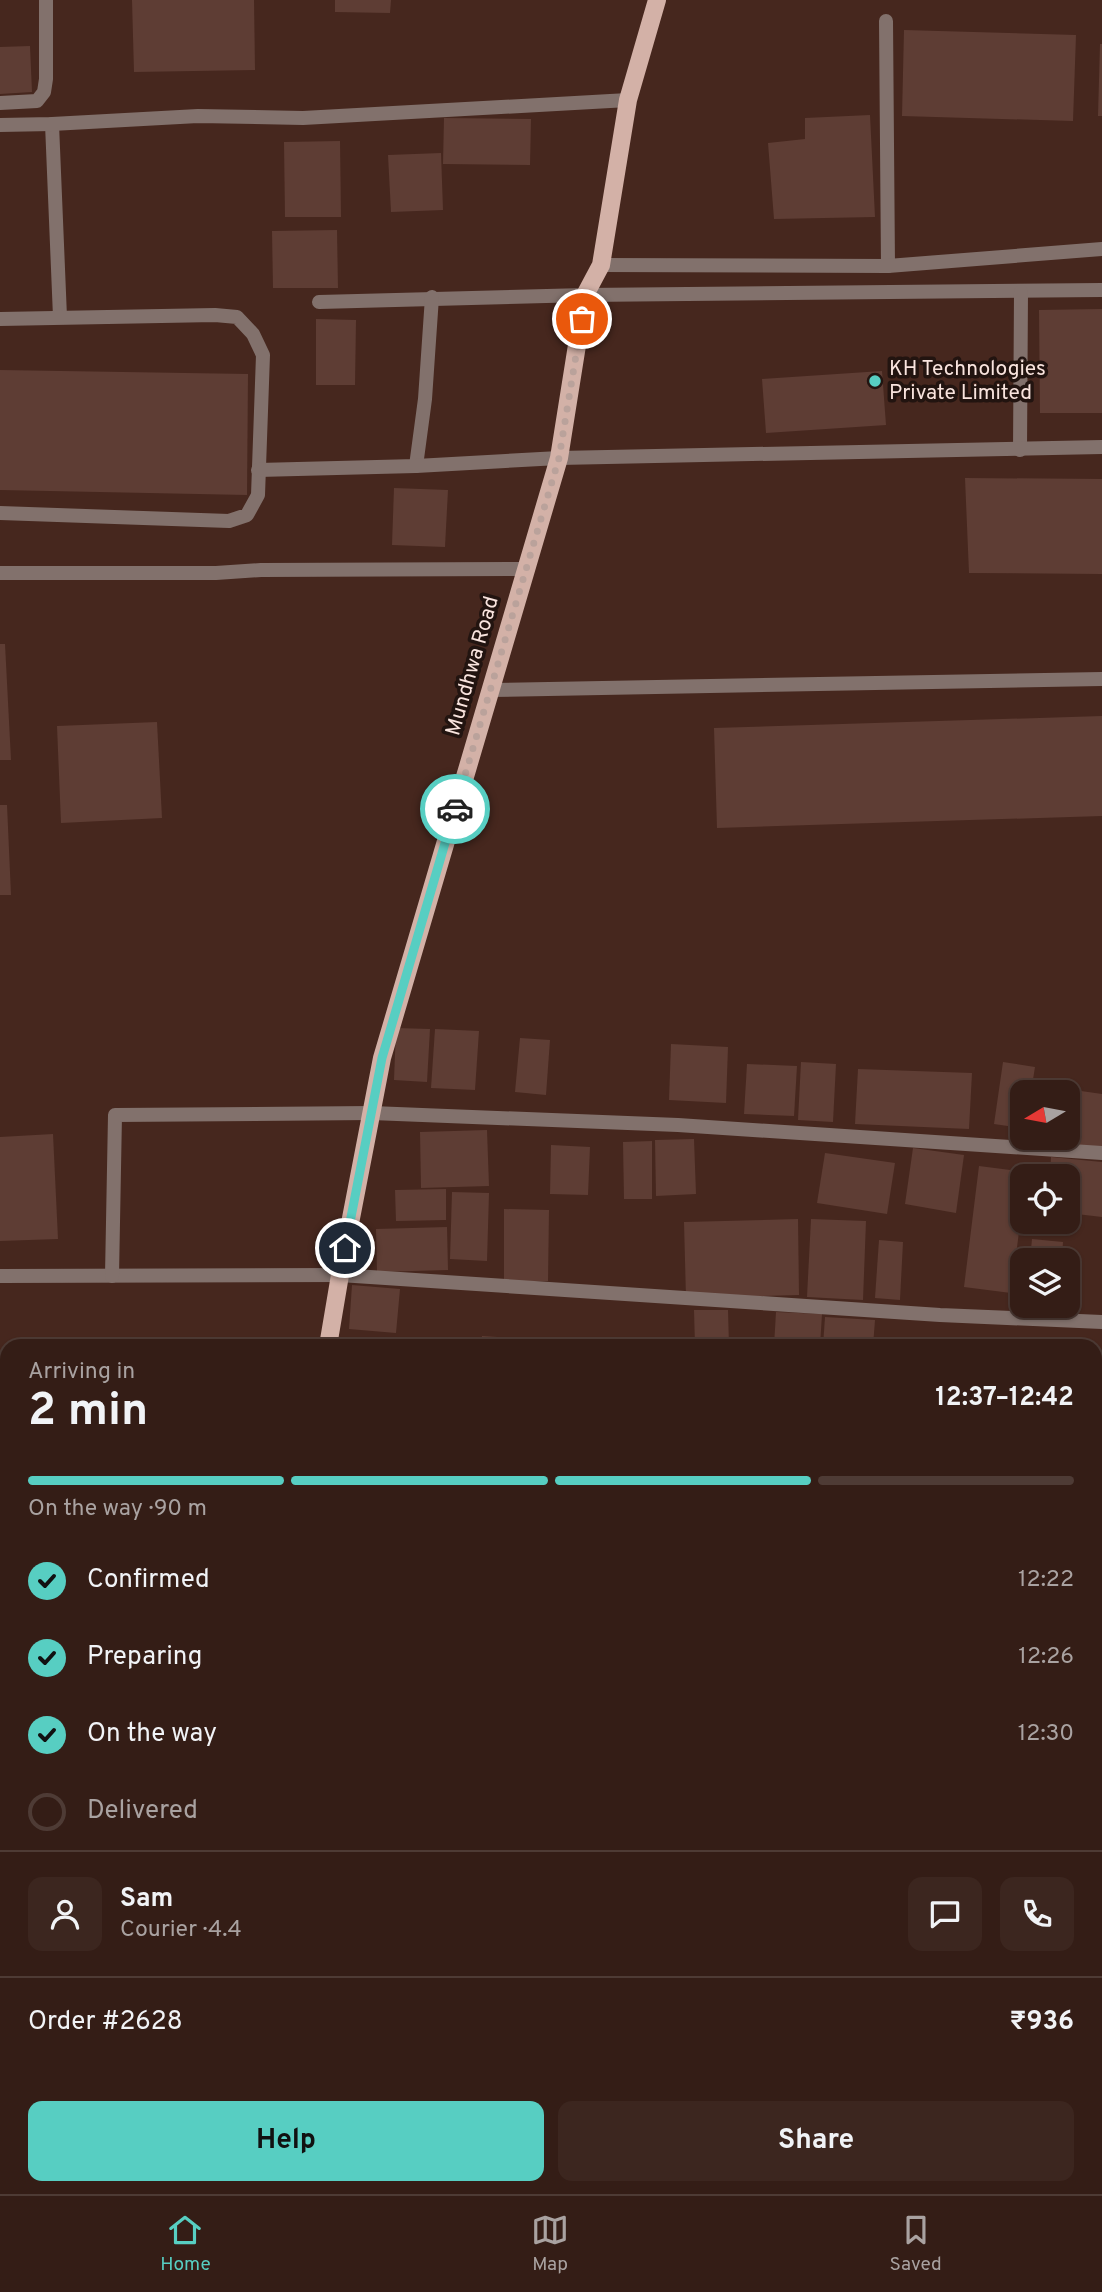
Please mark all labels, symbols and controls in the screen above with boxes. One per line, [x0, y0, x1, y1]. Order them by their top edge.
pin [552, 289, 612, 349]
icon: bag [563, 300, 601, 338]
place label: KH Technologies Private Limited [889, 356, 1046, 407]
marker: KH Technologies Private Limited [867, 373, 883, 389]
street label: Mundhwa Road [440, 593, 506, 739]
courier [420, 774, 490, 844]
icon: car [436, 790, 474, 828]
north arrow [1010, 1080, 1080, 1150]
map controls [1010, 1080, 1080, 1318]
button: locate [1010, 1164, 1080, 1234]
pin [315, 1218, 375, 1278]
icon: home [326, 1229, 364, 1267]
button: layers [1010, 1248, 1080, 1318]
text: Arriving in [28, 1358, 135, 1387]
text: 12:37–12:42 [935, 1382, 1074, 1415]
text: 2 min [28, 1383, 148, 1442]
text: On the way · 90 m [28, 1495, 207, 1524]
icon: check [28, 1562, 66, 1600]
text: Confirmed [87, 1564, 210, 1597]
text: 12:22 [1018, 1566, 1074, 1595]
icon: check [28, 1639, 66, 1677]
text: Preparing [87, 1641, 202, 1674]
text: 12:26 [1018, 1643, 1074, 1672]
icon: check [28, 1716, 66, 1754]
text: On the way [87, 1718, 217, 1751]
text: 12:30 [1018, 1720, 1074, 1749]
text: Delivered [87, 1795, 198, 1828]
button: person [28, 1877, 102, 1951]
button: chat [908, 1877, 982, 1951]
button: phone [1000, 1877, 1074, 1951]
text: Sam [120, 1883, 173, 1916]
text: Courier · 4.4 [120, 1916, 242, 1945]
text: Order #2628 [28, 2006, 183, 2039]
text: ₹936 [1009, 2006, 1074, 2039]
button: Help [28, 2101, 544, 2181]
button: Share [558, 2101, 1074, 2181]
tab: Home [160, 2211, 211, 2277]
tab: Map [531, 2211, 569, 2277]
tab: Saved [890, 2211, 942, 2277]

